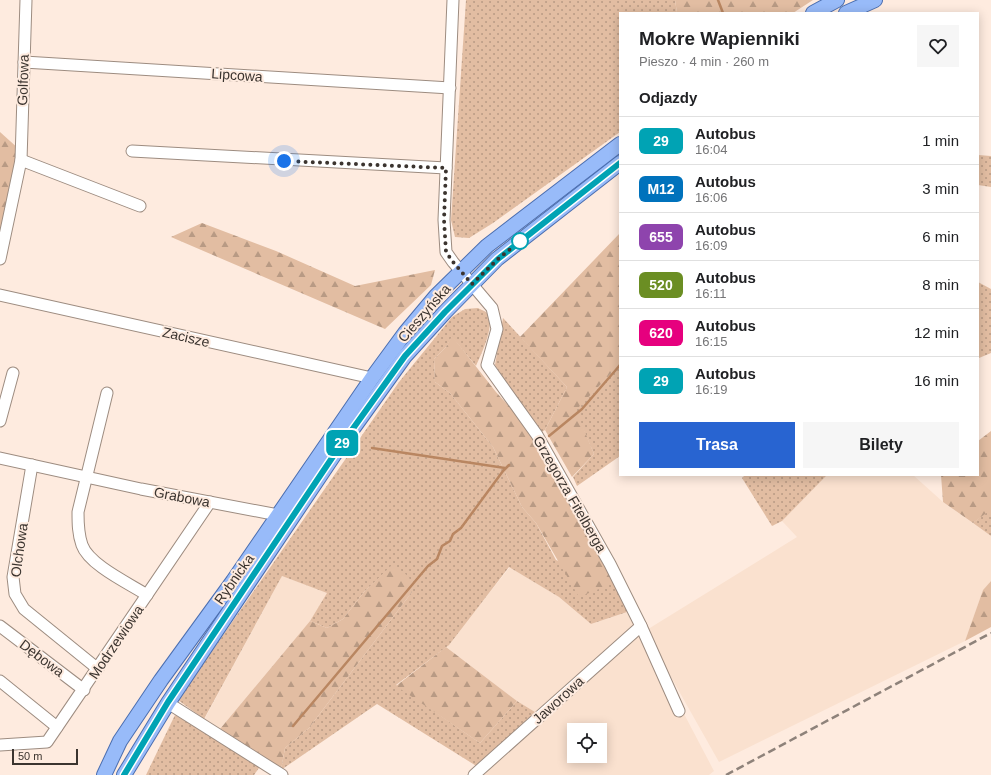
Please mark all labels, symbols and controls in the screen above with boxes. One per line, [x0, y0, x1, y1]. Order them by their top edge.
button: heart [917, 25, 959, 67]
text: Mokre Wapienniki [639, 28, 800, 49]
street label: Golfowa [14, 54, 32, 106]
text: Pieszo · 4 min · 260 m [639, 54, 769, 69]
street label: Lipcowa [211, 65, 263, 85]
text: Odjazdy [639, 89, 697, 106]
text: Autobus [695, 125, 756, 142]
text: 1 min [922, 132, 959, 149]
text: 29 [653, 133, 669, 149]
text: 16:04 [695, 142, 728, 157]
your location [274, 151, 294, 171]
text: Autobus [695, 173, 756, 190]
text: 3 min [922, 180, 959, 197]
text: M12 [647, 181, 675, 197]
text: 16:06 [695, 190, 728, 205]
text: Autobus [695, 221, 756, 238]
text: 6 min [922, 228, 959, 245]
text: 655 [649, 229, 673, 245]
unlabelled marker [511, 232, 529, 250]
text: 16:09 [695, 238, 728, 253]
text: Autobus [695, 269, 756, 286]
text: 8 min [922, 276, 959, 293]
text: 520 [649, 277, 673, 293]
street label: Cieszyńska [394, 281, 454, 345]
text: 16:11 [695, 286, 727, 301]
text: Autobus [695, 317, 756, 334]
street label: Zacisze [161, 324, 212, 350]
text: 12 min [914, 324, 959, 341]
text: 620 [649, 325, 673, 341]
text: 16:15 [695, 334, 728, 349]
text: Autobus [695, 365, 756, 382]
text: 16 min [914, 372, 959, 389]
text: 29 [653, 373, 669, 389]
text: 16:19 [695, 382, 728, 397]
button: Trasa [639, 422, 795, 468]
button: Bilety [803, 422, 959, 468]
line badge: 29 [324, 430, 360, 456]
street label: Grzegorza Fitelberga [530, 433, 610, 555]
text: 29 [334, 435, 350, 451]
street label: Grabowa [153, 484, 212, 510]
street label: Olchowa [7, 522, 31, 578]
street label: Rybnicka [211, 551, 257, 607]
street label: Modrzewiowa [85, 602, 147, 682]
street label: Dębowa [17, 636, 67, 680]
street label: Jaworowa [529, 673, 587, 727]
map controls [567, 723, 607, 763]
button: locate [567, 723, 607, 763]
scale bar [12, 747, 78, 766]
text: 50 m [18, 750, 42, 762]

